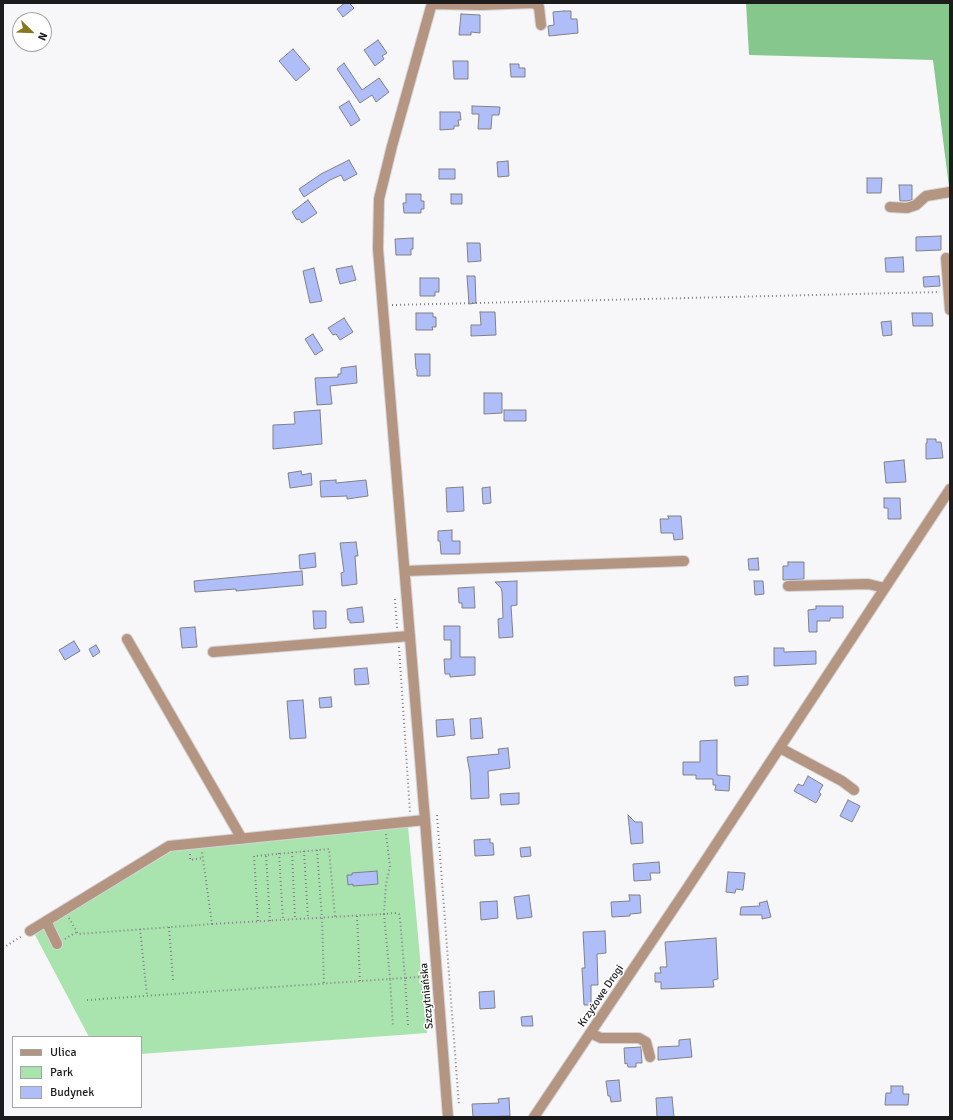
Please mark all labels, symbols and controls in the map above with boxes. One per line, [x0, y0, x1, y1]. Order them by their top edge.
north arrow [12, 12, 52, 52]
text: N [35, 30, 50, 43]
street label: Szczytniańska [418, 962, 436, 1030]
street label: Krzyżowe Drogi [575, 962, 627, 1030]
legend [12, 1036, 142, 1108]
text: Ulica [50, 1045, 77, 1060]
text: Park [50, 1065, 73, 1080]
text: Budynek [50, 1085, 94, 1100]

